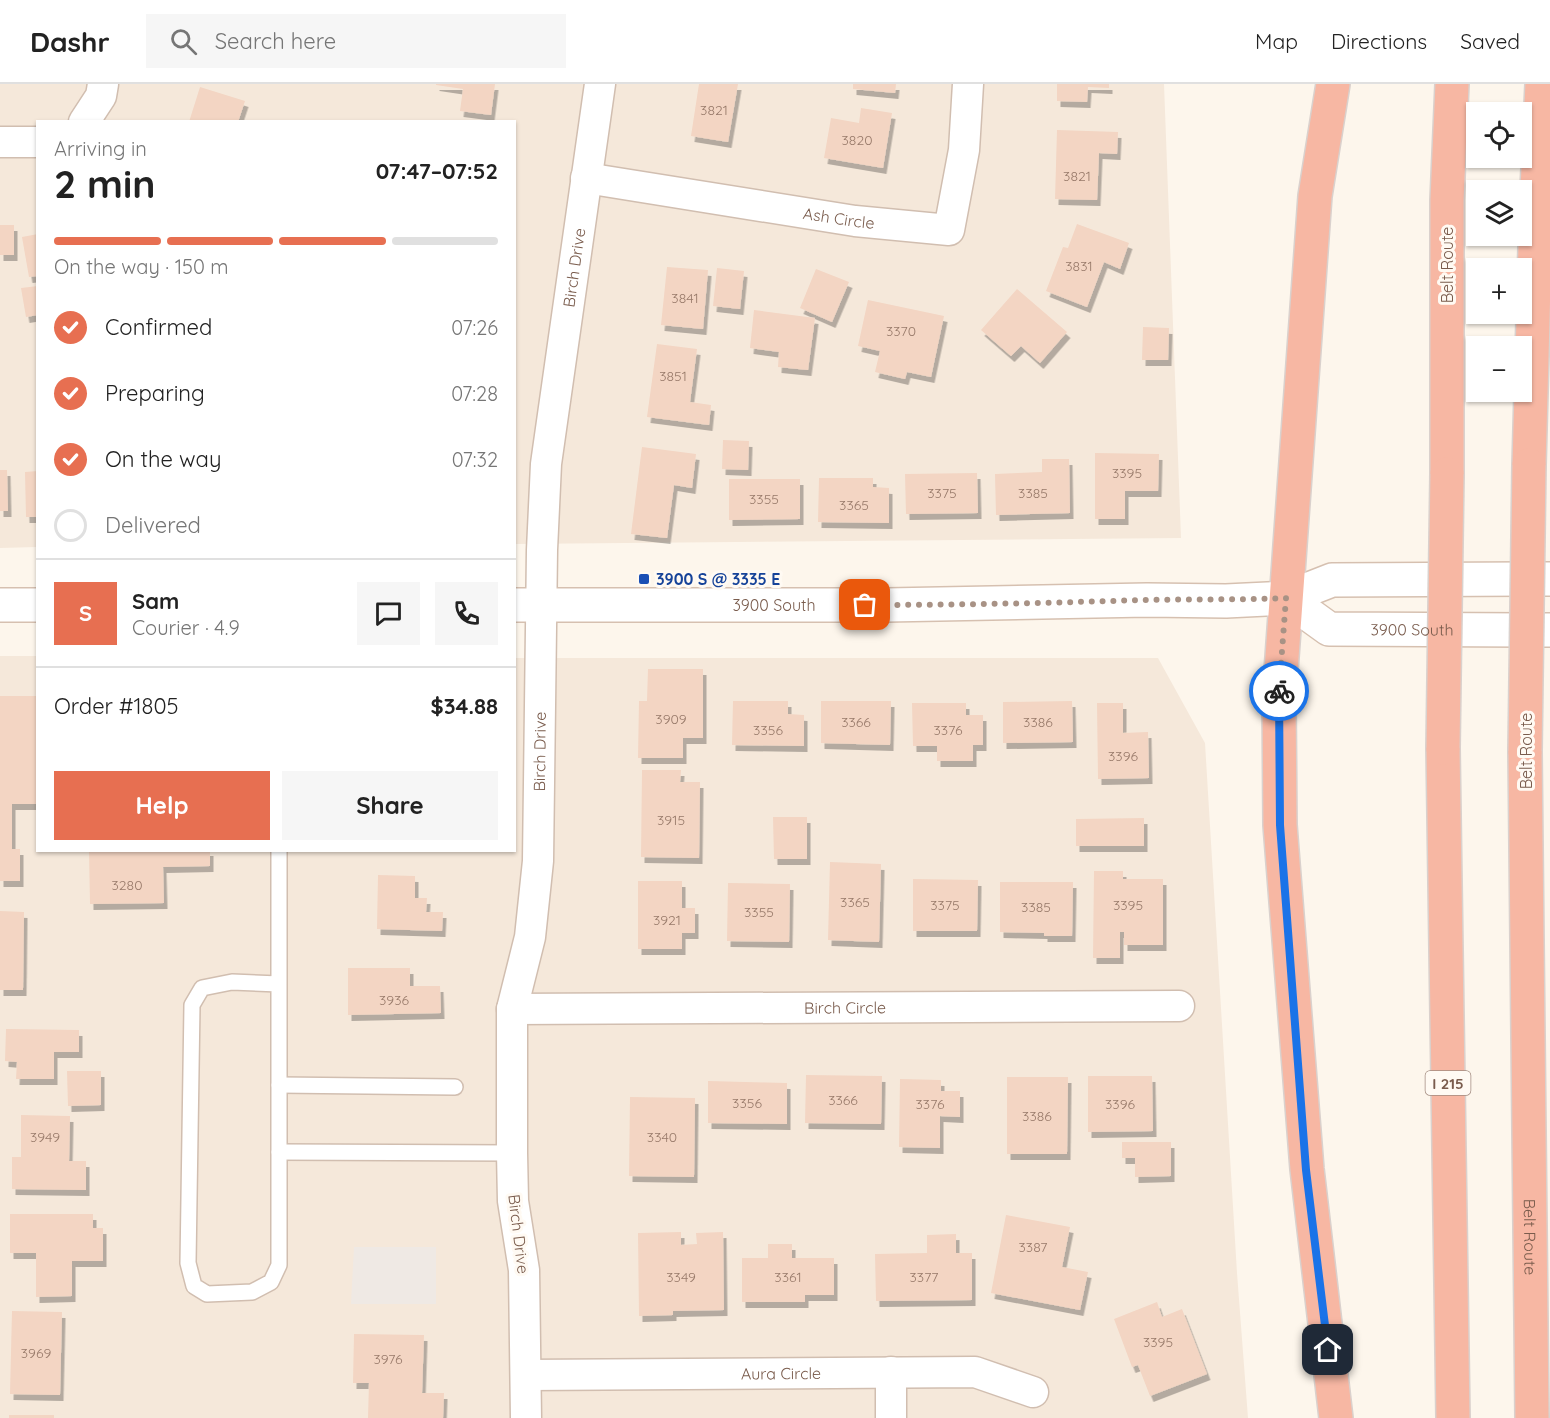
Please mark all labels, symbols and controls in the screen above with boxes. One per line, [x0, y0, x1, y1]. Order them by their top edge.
search box [146, 14, 566, 68]
text: Dashr [30, 24, 110, 59]
icon: search [167, 25, 200, 58]
text: Search here [215, 27, 336, 55]
text: Map [1255, 28, 1298, 54]
text: Directions [1331, 28, 1427, 54]
text: Saved [1460, 28, 1520, 54]
house number: 3821 [700, 101, 728, 119]
map controls [1466, 102, 1532, 402]
button: locate [1466, 102, 1532, 168]
house number: 3820 [842, 131, 872, 149]
text: Arriving in [54, 136, 147, 161]
text: 07:47–07:52 [376, 157, 498, 185]
text: 2 min [54, 159, 156, 208]
house number: 3821 [1063, 167, 1091, 185]
button: layers [1466, 180, 1532, 246]
street label: Ash Circle [802, 203, 875, 233]
street label: Birch Drive [558, 227, 589, 309]
street label: Belt Route [1437, 227, 1457, 303]
text: On the way · 150 m [54, 254, 229, 279]
house number: 3831 [1065, 257, 1093, 275]
button: + [1466, 258, 1532, 324]
house number: 3841 [671, 289, 699, 307]
icon: check [54, 311, 87, 344]
text: Confirmed [105, 313, 212, 341]
text: 07:26 [451, 315, 498, 340]
house number: 3370 [886, 322, 916, 340]
button: − [1466, 336, 1532, 402]
house number: 3851 [659, 367, 687, 385]
icon: check [54, 377, 87, 410]
text: Preparing [105, 379, 205, 407]
text: 07:28 [451, 381, 498, 406]
icon: check [54, 443, 87, 476]
text: On the way [105, 445, 221, 473]
text: 07:32 [452, 447, 498, 472]
house number: 3395 [1112, 464, 1142, 482]
house number: 3375 [927, 484, 957, 502]
house number: 3385 [1018, 484, 1048, 502]
house number: 3355 [749, 490, 779, 508]
house number: 3365 [839, 496, 869, 514]
text: Delivered [105, 511, 201, 539]
place label: 3900 S @ 3335 E [656, 569, 780, 589]
marker: 3900 S @ 3335 E [637, 572, 651, 586]
pin [839, 579, 890, 630]
button: chat [357, 582, 420, 645]
button: phone [435, 582, 498, 645]
text: Sam [132, 587, 179, 615]
icon: bag [848, 588, 881, 621]
street label: 3900 South [732, 595, 816, 615]
text: S [79, 599, 92, 627]
text: Courier · 4.9 [132, 615, 240, 640]
street label: 3900 South [1370, 619, 1454, 640]
courier [1249, 661, 1309, 721]
icon: bike [1263, 675, 1296, 708]
text: Order #1805 [54, 692, 179, 720]
text: $34.88 [431, 692, 498, 720]
house number: 3909 [655, 710, 687, 728]
street label: Birch Drive [529, 711, 550, 792]
house number: 3366 [841, 713, 871, 731]
house number: 3386 [1023, 713, 1053, 731]
street label: Belt Route [1516, 713, 1536, 789]
house number: 3356 [753, 721, 783, 739]
house number: 3376 [934, 721, 963, 739]
house number: 3396 [1108, 747, 1138, 765]
button: Help [54, 771, 270, 840]
button: Share [282, 771, 498, 840]
house number: 3915 [657, 811, 685, 829]
house number: 3280 [112, 876, 142, 894]
house number: 3365 [840, 893, 870, 911]
house number: 3375 [930, 896, 960, 914]
house number: 3395 [1113, 896, 1143, 914]
house number: 3385 [1021, 898, 1051, 916]
house number: 3355 [744, 903, 774, 921]
house number: 3921 [653, 911, 681, 929]
house number: 3936 [379, 991, 409, 1009]
street label: Birch Circle [804, 997, 886, 1018]
road number: I 215 [1426, 1071, 1470, 1095]
house number: 3366 [828, 1091, 858, 1109]
house number: 3356 [732, 1094, 762, 1112]
house number: 3376 [916, 1095, 945, 1113]
house number: 3396 [1105, 1095, 1135, 1113]
house number: 3386 [1022, 1107, 1052, 1125]
house number: 3949 [30, 1128, 60, 1146]
house number: 3340 [647, 1128, 677, 1146]
street label: Birch Drive [504, 1193, 534, 1275]
street label: Belt Route [1520, 1199, 1541, 1275]
house number: 3387 [1019, 1238, 1048, 1256]
house number: 3349 [666, 1268, 696, 1286]
house number: 3361 [774, 1268, 802, 1286]
house number: 3377 [909, 1268, 939, 1286]
pin [1302, 1324, 1353, 1375]
house number: 3395 [1143, 1333, 1173, 1351]
icon: home [1311, 1333, 1344, 1366]
house number: 3969 [21, 1344, 51, 1362]
house number: 3976 [373, 1350, 403, 1368]
street label: Aura Circle [741, 1363, 821, 1384]

